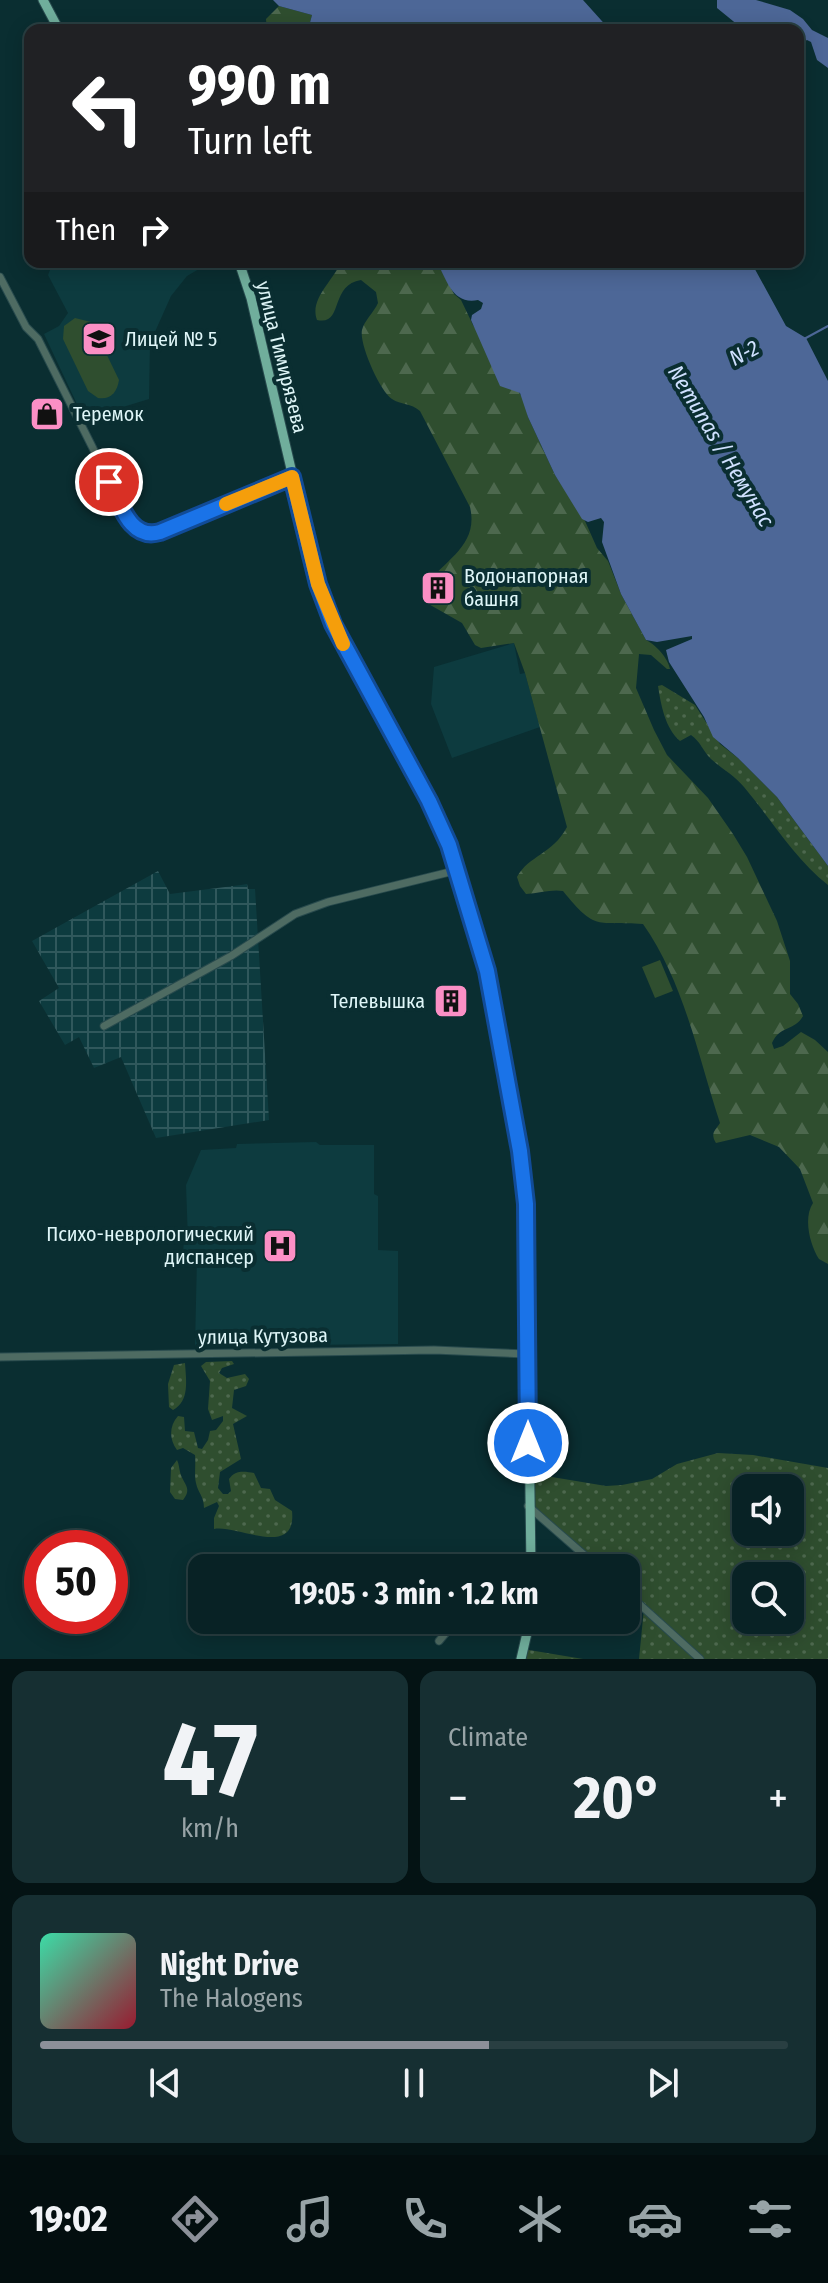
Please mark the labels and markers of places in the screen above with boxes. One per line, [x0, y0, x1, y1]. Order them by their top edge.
school or university icon: Лицей № 5 [80, 320, 118, 358]
place label: Лицей № 5 [125, 327, 217, 351]
shop icon: Теремок [28, 395, 66, 433]
place label: Теремок [73, 402, 144, 426]
pin [75, 448, 143, 516]
place label: Водонапорная башня [464, 564, 588, 611]
building icon: Водонапорная башня [419, 569, 457, 607]
building icon: Телевышка [432, 982, 470, 1020]
place label: Телевышка [330, 989, 425, 1013]
place label: Психо-неврологический диспансер [46, 1222, 254, 1269]
hospital icon: Психо-неврологический диспансер [261, 1227, 299, 1265]

